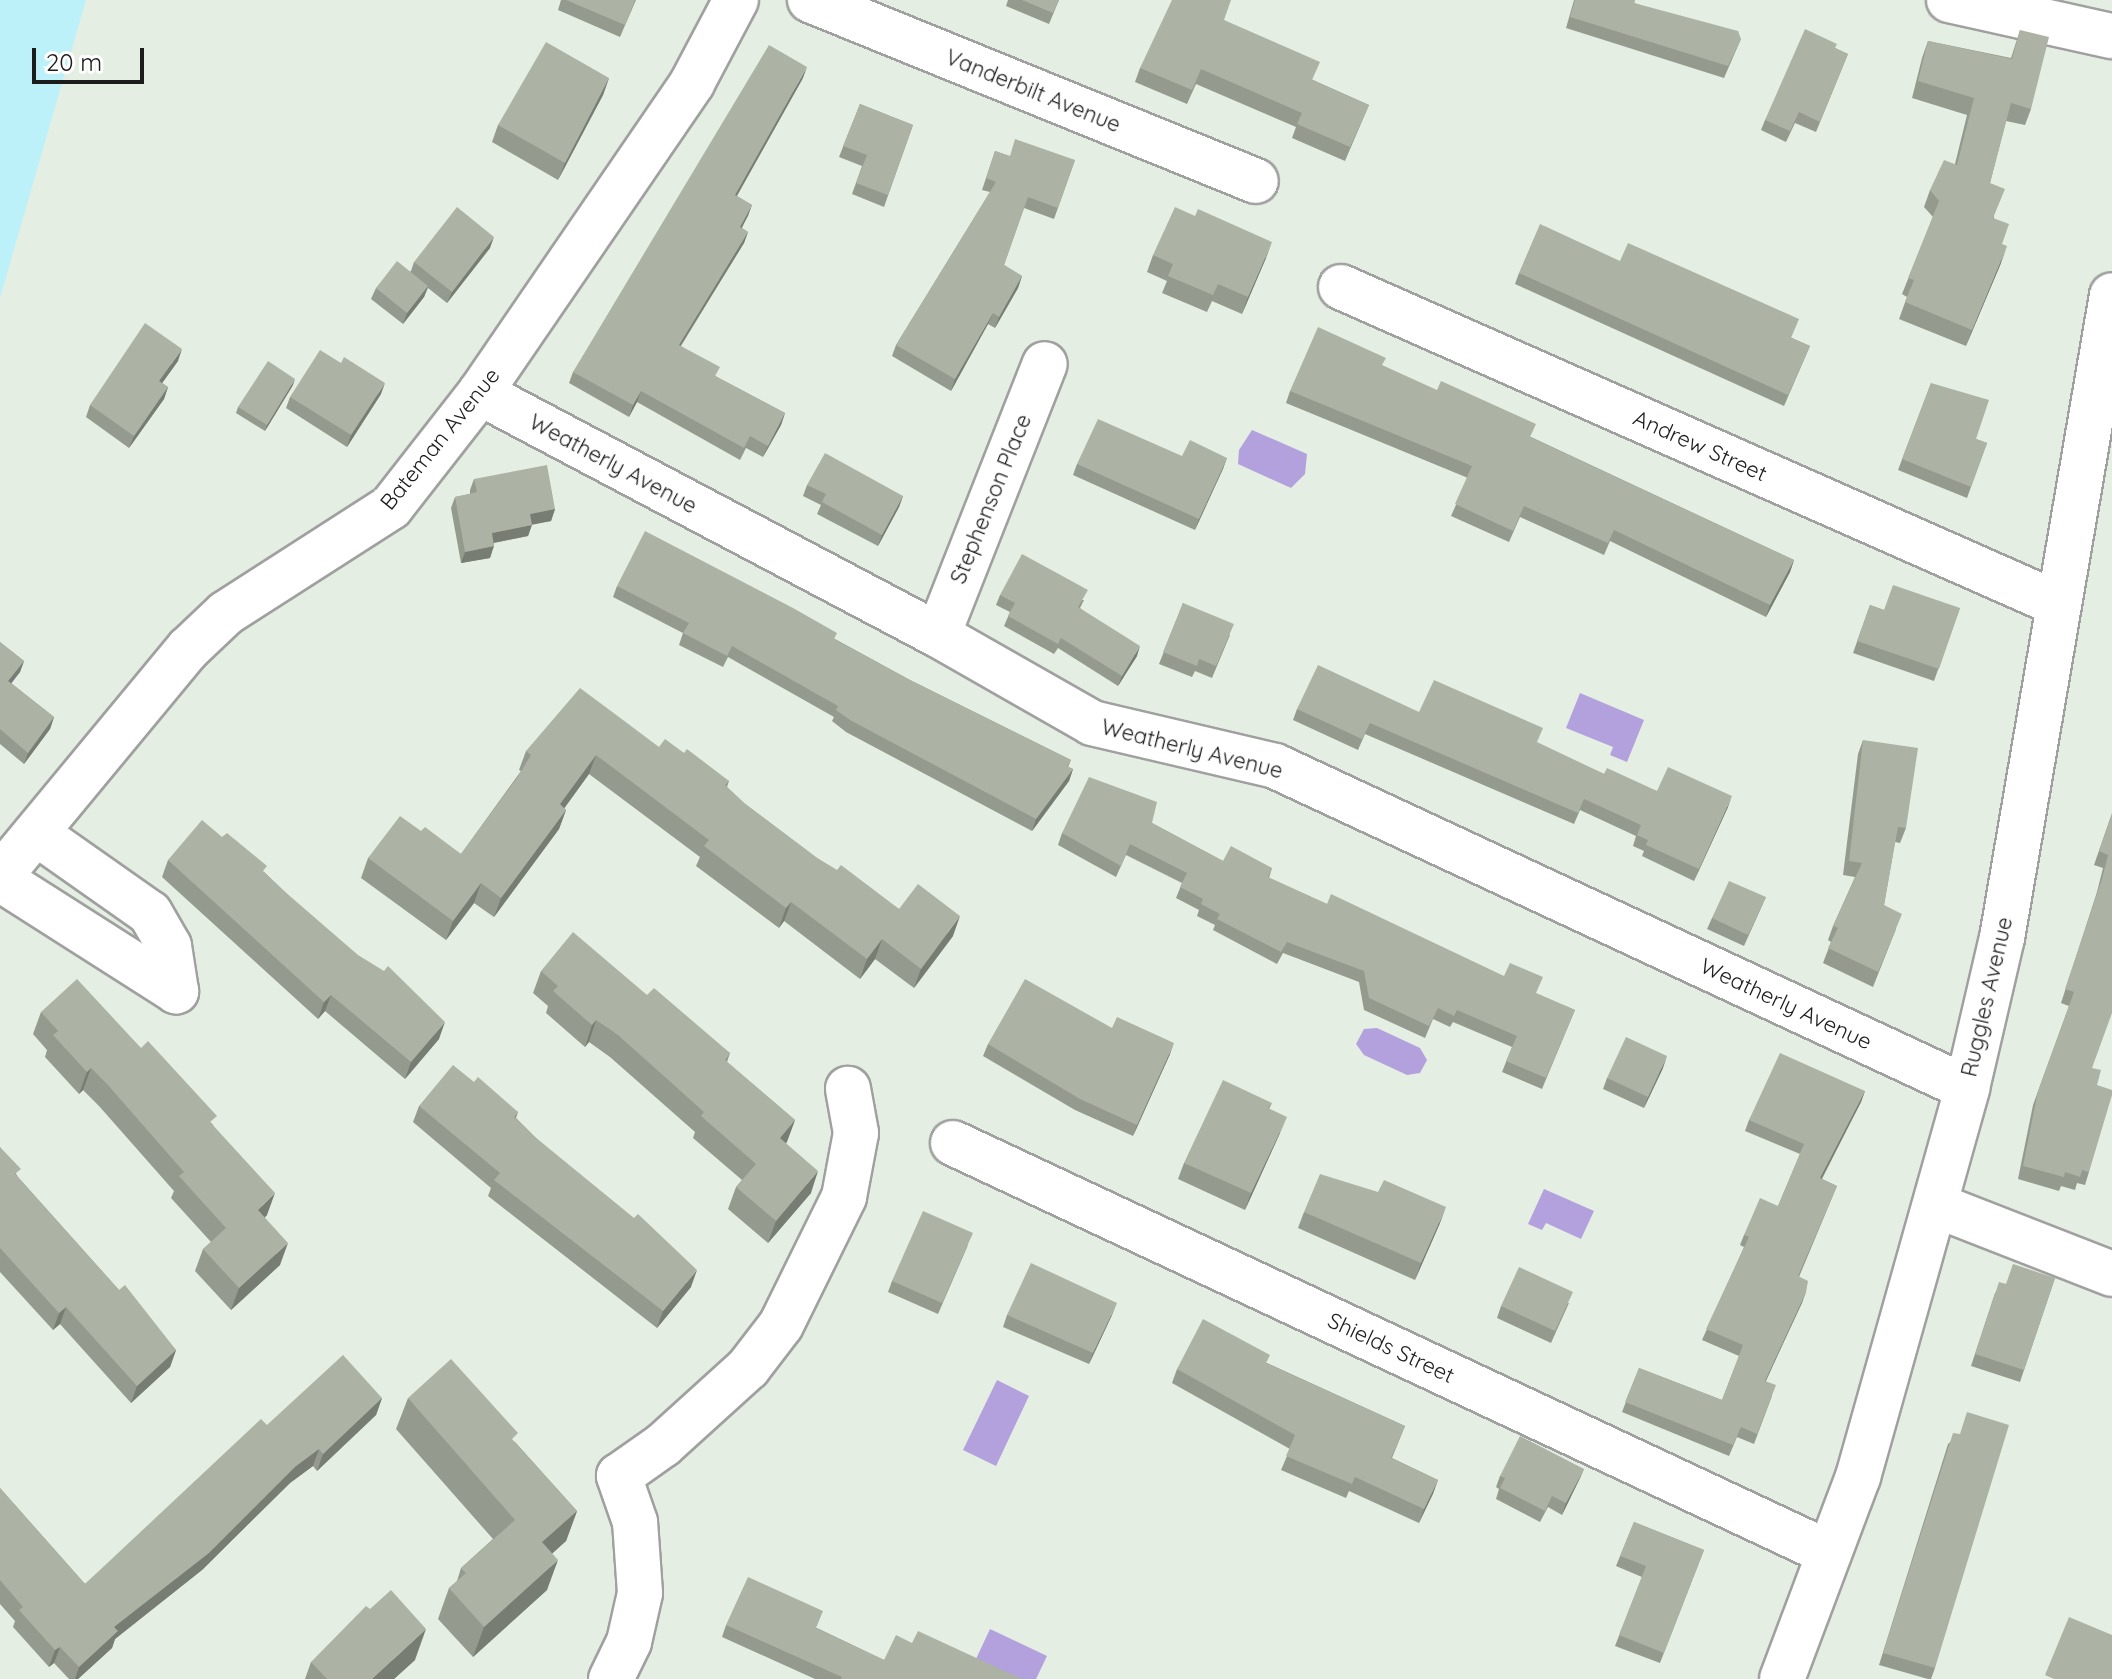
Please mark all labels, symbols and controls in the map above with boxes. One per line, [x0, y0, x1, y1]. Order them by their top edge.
scale bar [36, 32, 148, 82]
street label: Vanderbilt Avenue [942, 44, 1124, 138]
text: 20 m [46, 47, 102, 77]
street label: Bateman Avenue [375, 363, 505, 515]
street label: Andrew Street [1629, 405, 1771, 487]
street label: Weatherly Avenue [525, 409, 701, 519]
street label: Stephenson Place [945, 410, 1037, 588]
street label: Weatherly Avenue [1099, 714, 1285, 784]
street label: Ruggles Avenue [1956, 915, 2018, 1079]
street label: Weatherly Avenue [1696, 953, 1876, 1055]
street label: Shields Street [1324, 1307, 1458, 1389]

